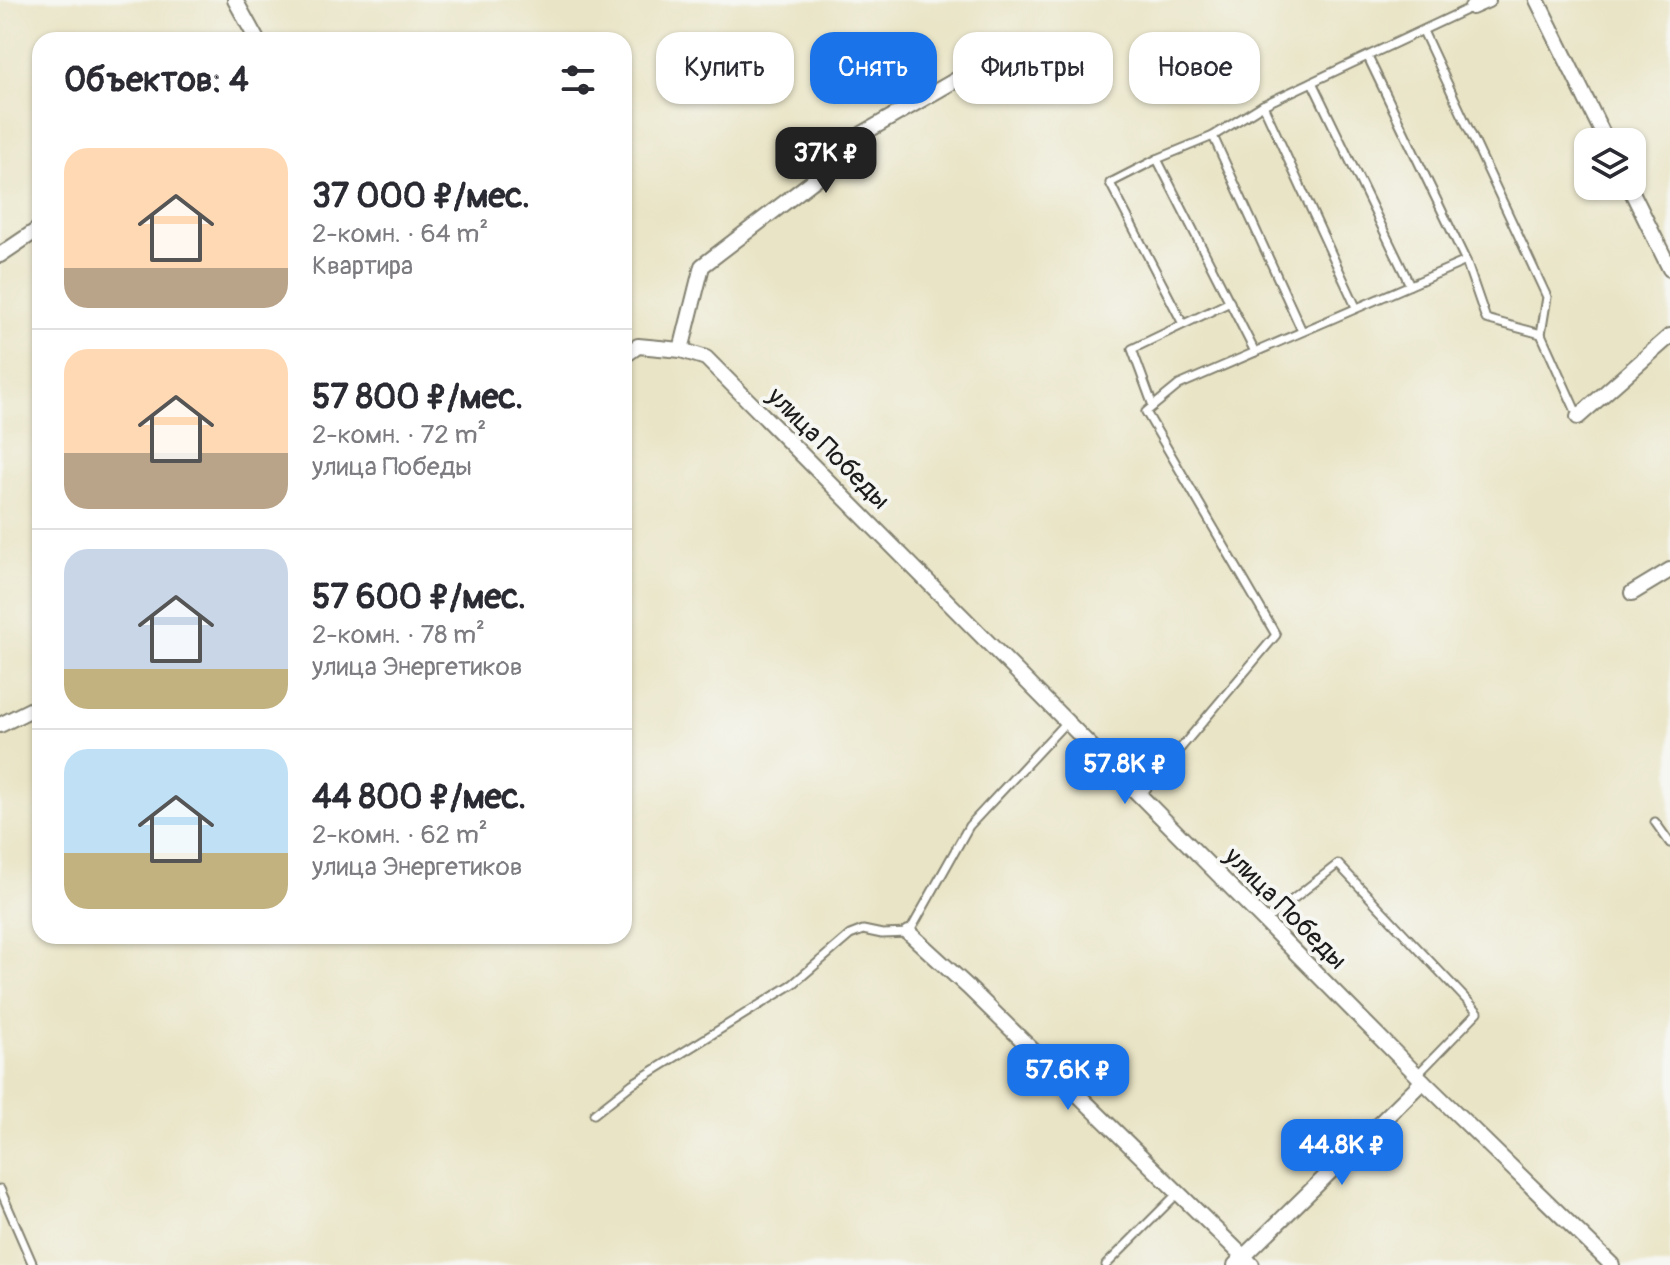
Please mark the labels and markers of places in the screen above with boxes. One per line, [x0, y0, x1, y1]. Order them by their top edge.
pin: 37K ₽ [770, 127, 882, 195]
pin: 57.8K ₽ [1051, 738, 1199, 806]
pin: 57.6K ₽ [994, 1044, 1142, 1112]
pin: 44.8K ₽ [1268, 1119, 1416, 1187]

